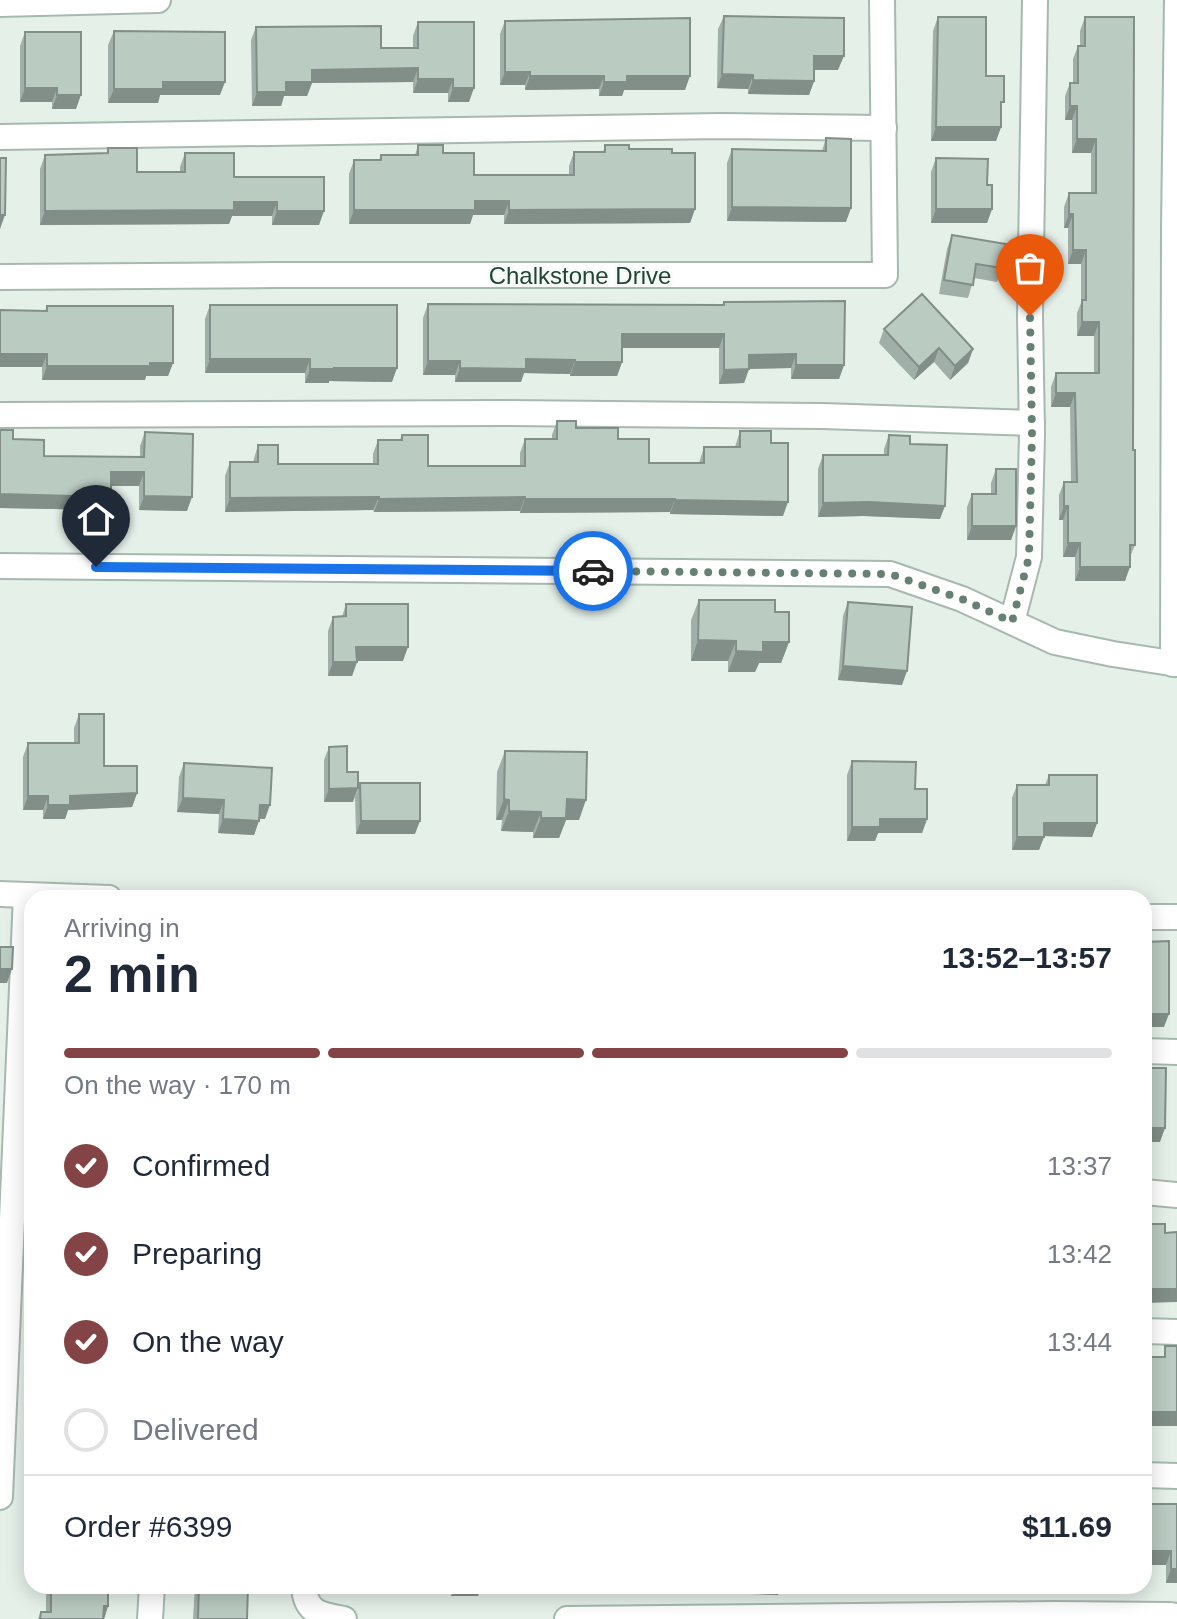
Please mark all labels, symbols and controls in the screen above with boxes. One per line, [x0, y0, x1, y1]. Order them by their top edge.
pin [996, 234, 1064, 316]
icon: bag [1008, 246, 1052, 290]
street label: Chalkstone Drive [489, 262, 671, 289]
pin [62, 485, 130, 567]
icon: home [74, 497, 118, 541]
courier [553, 531, 633, 611]
icon: car [571, 549, 615, 593]
text: Arriving in [64, 913, 180, 943]
text: 13:52–13:57 [942, 941, 1112, 974]
text: 2 min [64, 945, 200, 1003]
text: On the way · 170 m [64, 1070, 291, 1100]
icon: check [64, 1144, 108, 1188]
text: Confirmed [132, 1149, 270, 1182]
text: 13:37 [1047, 1151, 1112, 1181]
icon: check [64, 1232, 108, 1276]
text: Preparing [132, 1237, 262, 1270]
text: 13:42 [1047, 1239, 1112, 1269]
icon: check [64, 1320, 108, 1364]
text: On the way [132, 1325, 284, 1358]
text: 13:44 [1047, 1327, 1112, 1357]
text: Delivered [132, 1413, 259, 1446]
text: Order #6399 [64, 1510, 232, 1543]
text: $11.69 [1022, 1510, 1112, 1543]

